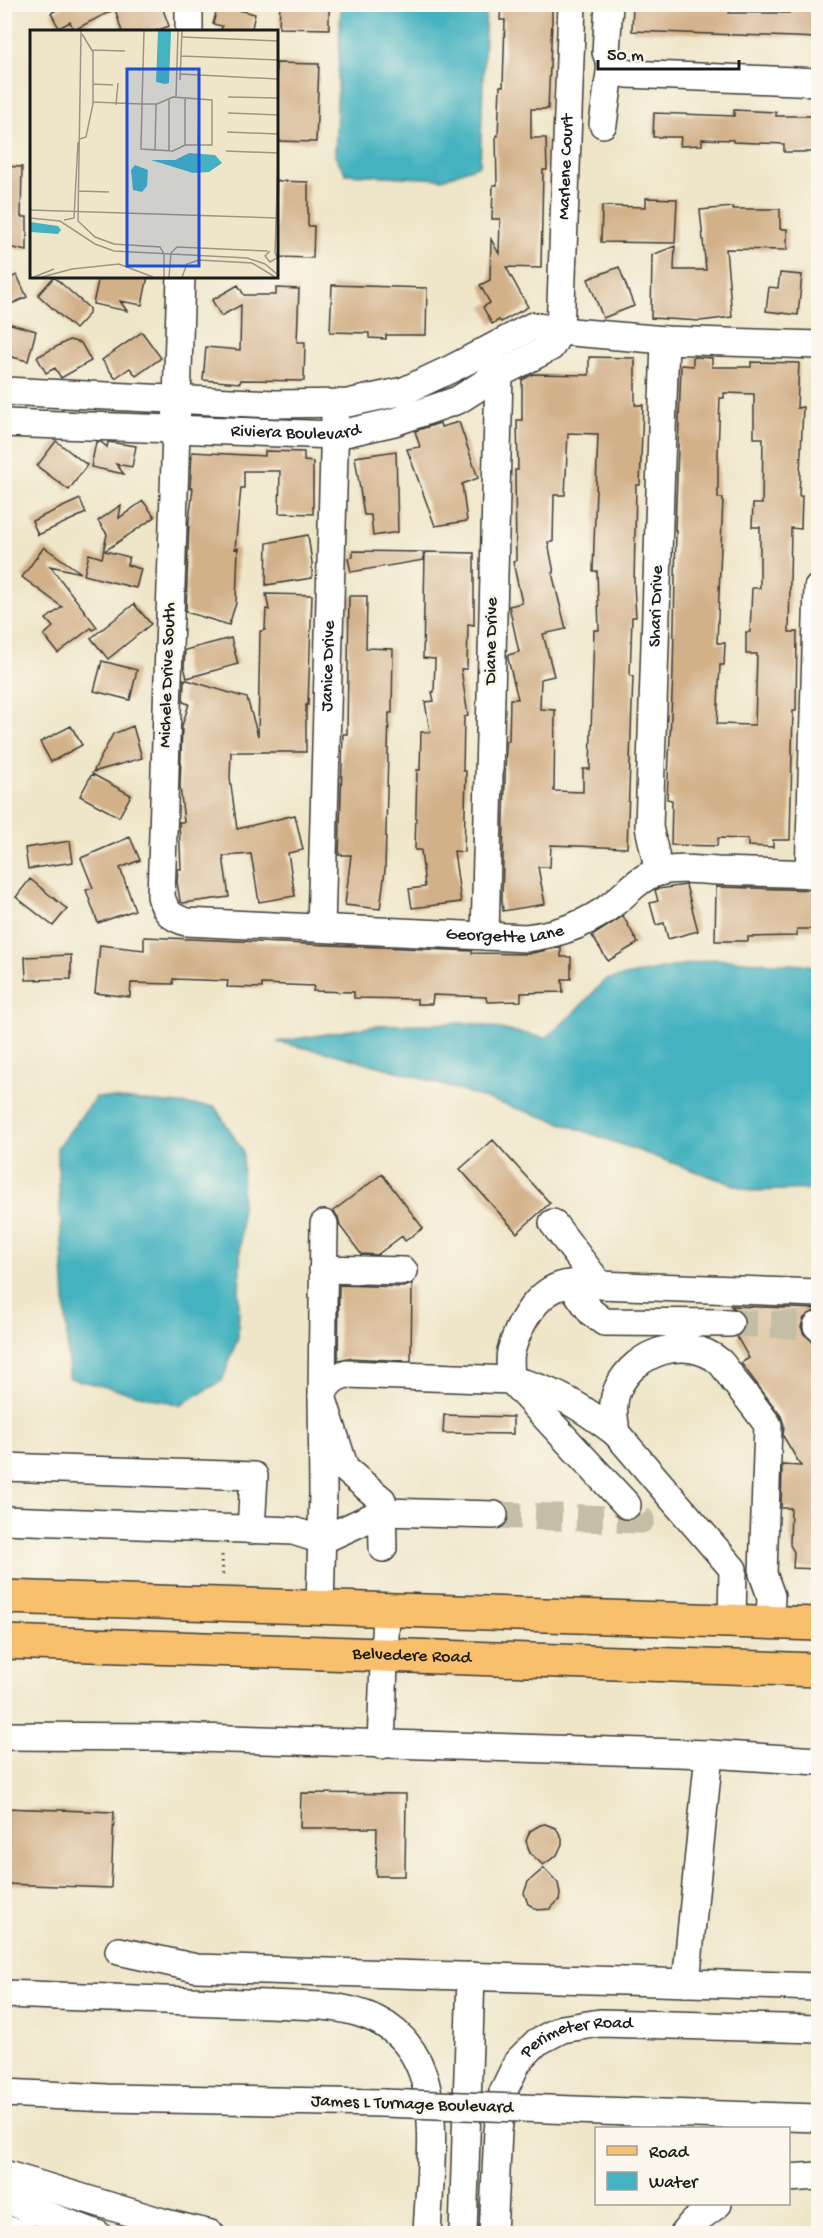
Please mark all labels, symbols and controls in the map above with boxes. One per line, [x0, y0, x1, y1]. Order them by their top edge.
inset map [30, 30, 278, 278]
scale bar [598, 33, 739, 71]
text: 50 m [607, 46, 644, 67]
street label: Marlene Court [554, 112, 579, 220]
street label: Riviera Boulevard [230, 419, 364, 446]
street label: Shari Drive [644, 564, 668, 647]
street label: Diane Drive [481, 597, 503, 686]
street label: Michele Drive South [155, 602, 181, 748]
street label: Janice Drive [316, 620, 340, 712]
street label: Georgette Lane [445, 920, 567, 949]
street label: Belvedere Road [351, 1643, 473, 1669]
street label: Perimeter Road [516, 2012, 634, 2063]
street label: James L Turnage Boulevard [310, 2091, 515, 2119]
legend [595, 2127, 790, 2205]
text: Road [649, 2143, 690, 2164]
text: Water [649, 2173, 699, 2194]

